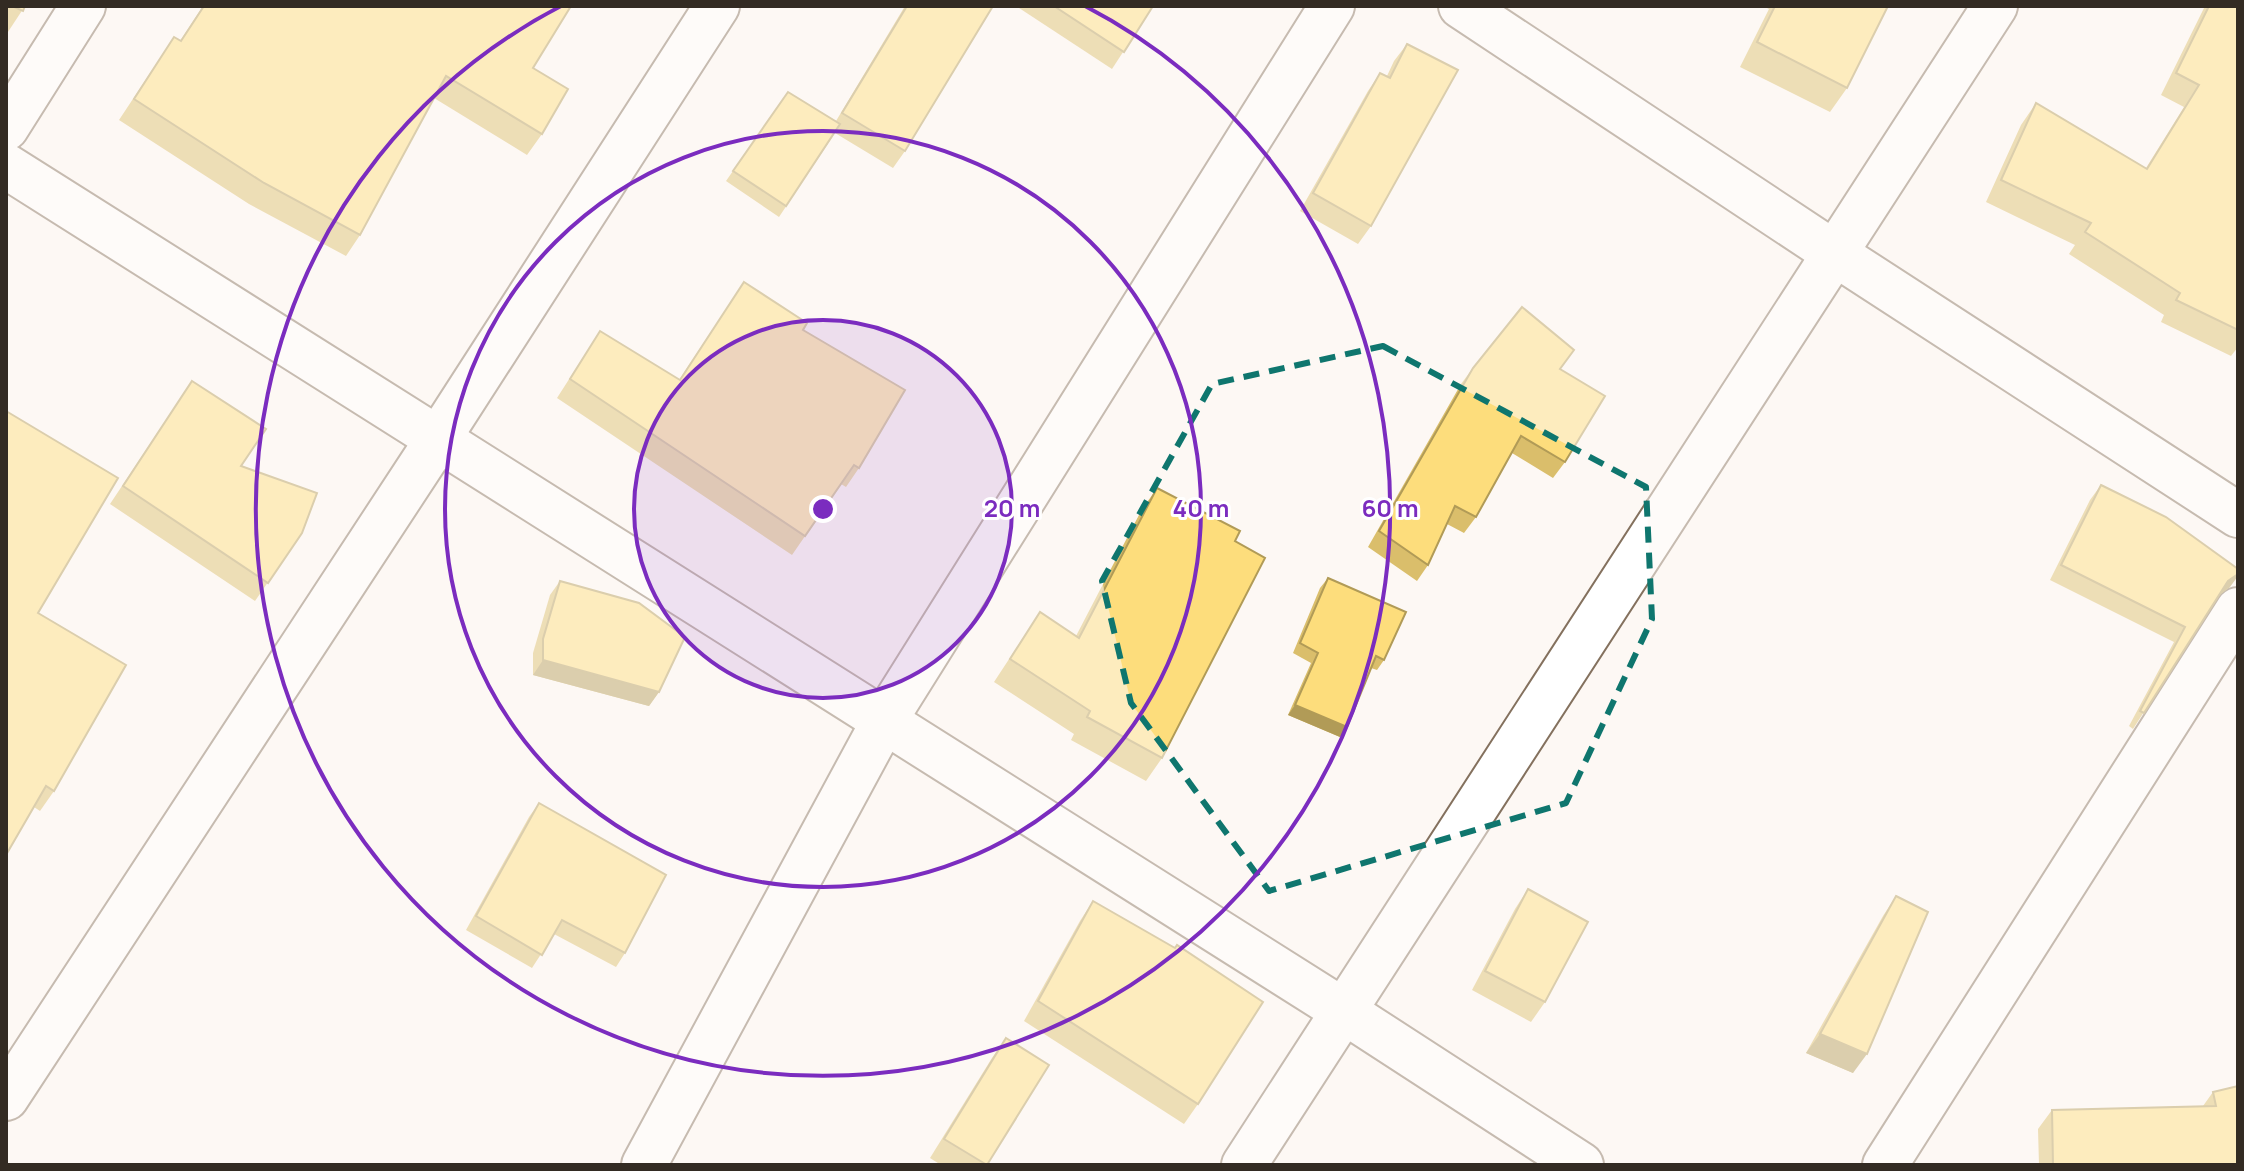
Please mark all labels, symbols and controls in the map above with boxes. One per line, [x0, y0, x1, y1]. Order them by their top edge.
text: 20 m [984, 491, 1040, 524]
text: 40 m [1173, 491, 1229, 524]
text: 60 m [1361, 491, 1419, 524]
centre of rings [809, 495, 837, 523]

